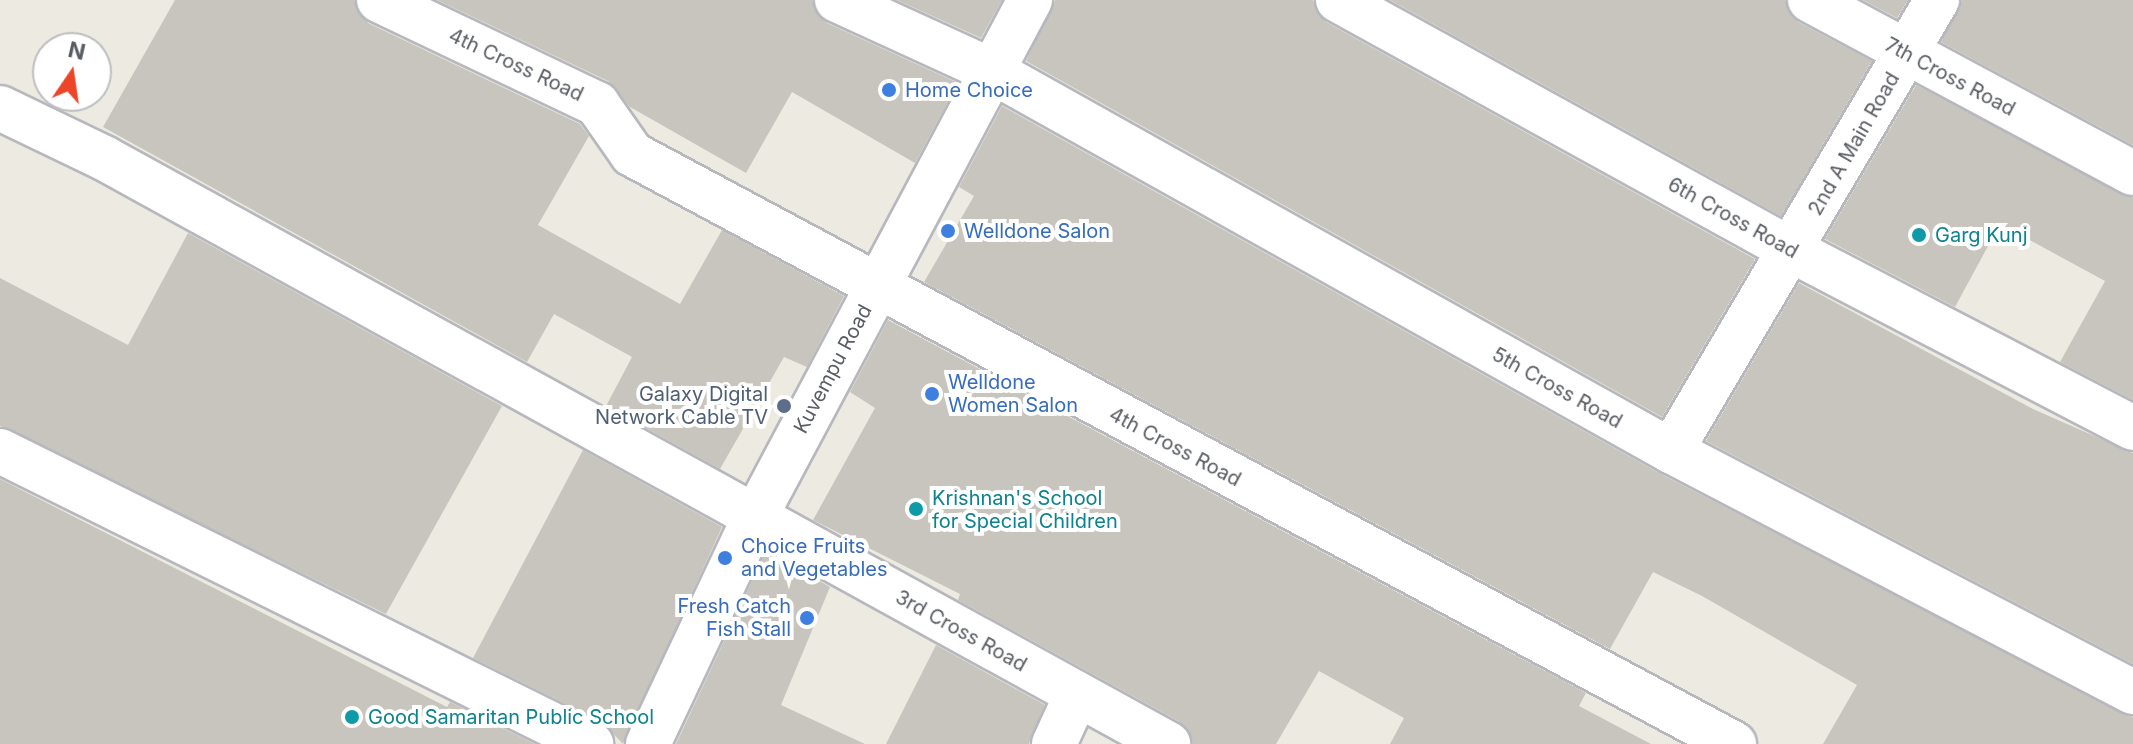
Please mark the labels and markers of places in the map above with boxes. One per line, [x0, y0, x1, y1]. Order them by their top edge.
place label: Home Choice [905, 78, 1033, 102]
marker: Home Choice [880, 81, 898, 99]
place label: Welldone Salon [964, 219, 1110, 243]
marker: Welldone Salon [939, 222, 957, 240]
place label: Garg Kunj [1935, 223, 2027, 247]
marker: Garg Kunj [1910, 226, 1928, 244]
place label: Welldone Women Salon [948, 370, 1078, 417]
place label: Galaxy Digital Network Cable TV [595, 382, 768, 429]
marker: Welldone Women Salon [923, 385, 941, 403]
marker: Galaxy Digital Network Cable TV [775, 397, 793, 415]
place label: Krishnan's School for Special Children [932, 486, 1118, 533]
marker: Krishnan's School for Special Children [907, 500, 925, 518]
place label: Choice Fruits and Vegetables [741, 534, 887, 581]
marker: Choice Fruits and Vegetables [716, 549, 734, 567]
place label: Fresh Catch Fish Stall [677, 594, 791, 641]
marker: Fresh Catch Fish Stall [798, 609, 816, 627]
place label: Good Samaritan Public School [368, 705, 654, 729]
marker: Good Samaritan Public School [343, 708, 361, 726]

